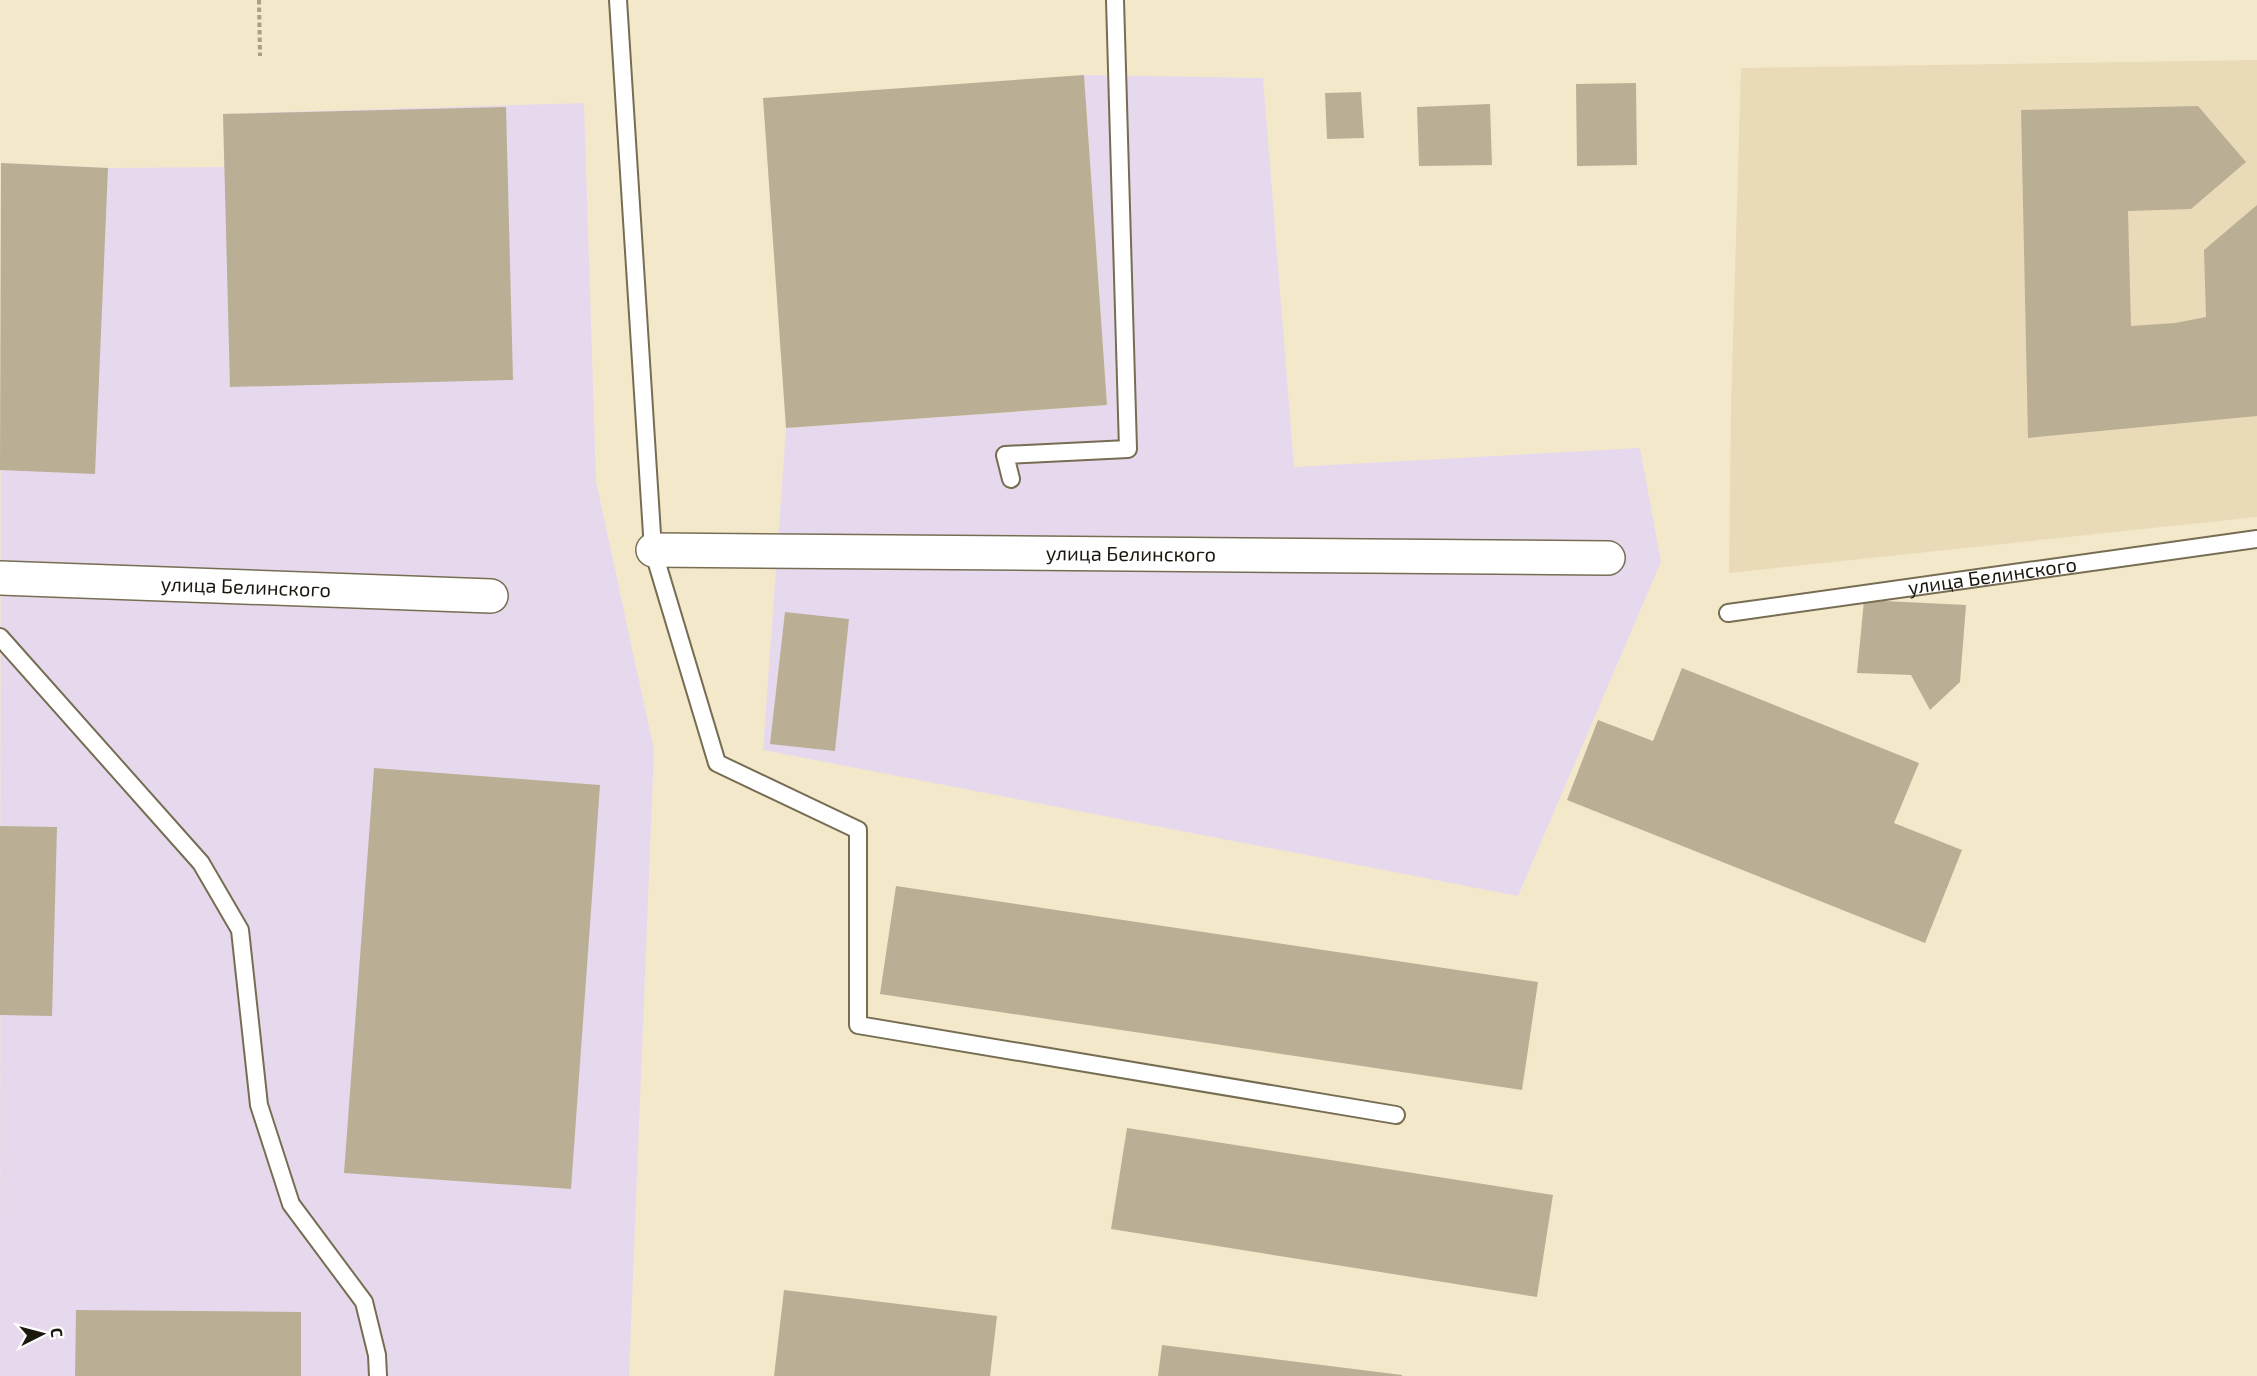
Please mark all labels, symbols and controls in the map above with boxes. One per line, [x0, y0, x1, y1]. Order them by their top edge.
street label: улица Белинского [1046, 540, 1216, 566]
street label: улица Белинского [1906, 551, 2078, 600]
street label: улица Белинского [160, 571, 331, 601]
north arrow [12, 1304, 72, 1364]
text: С [47, 1327, 67, 1338]

